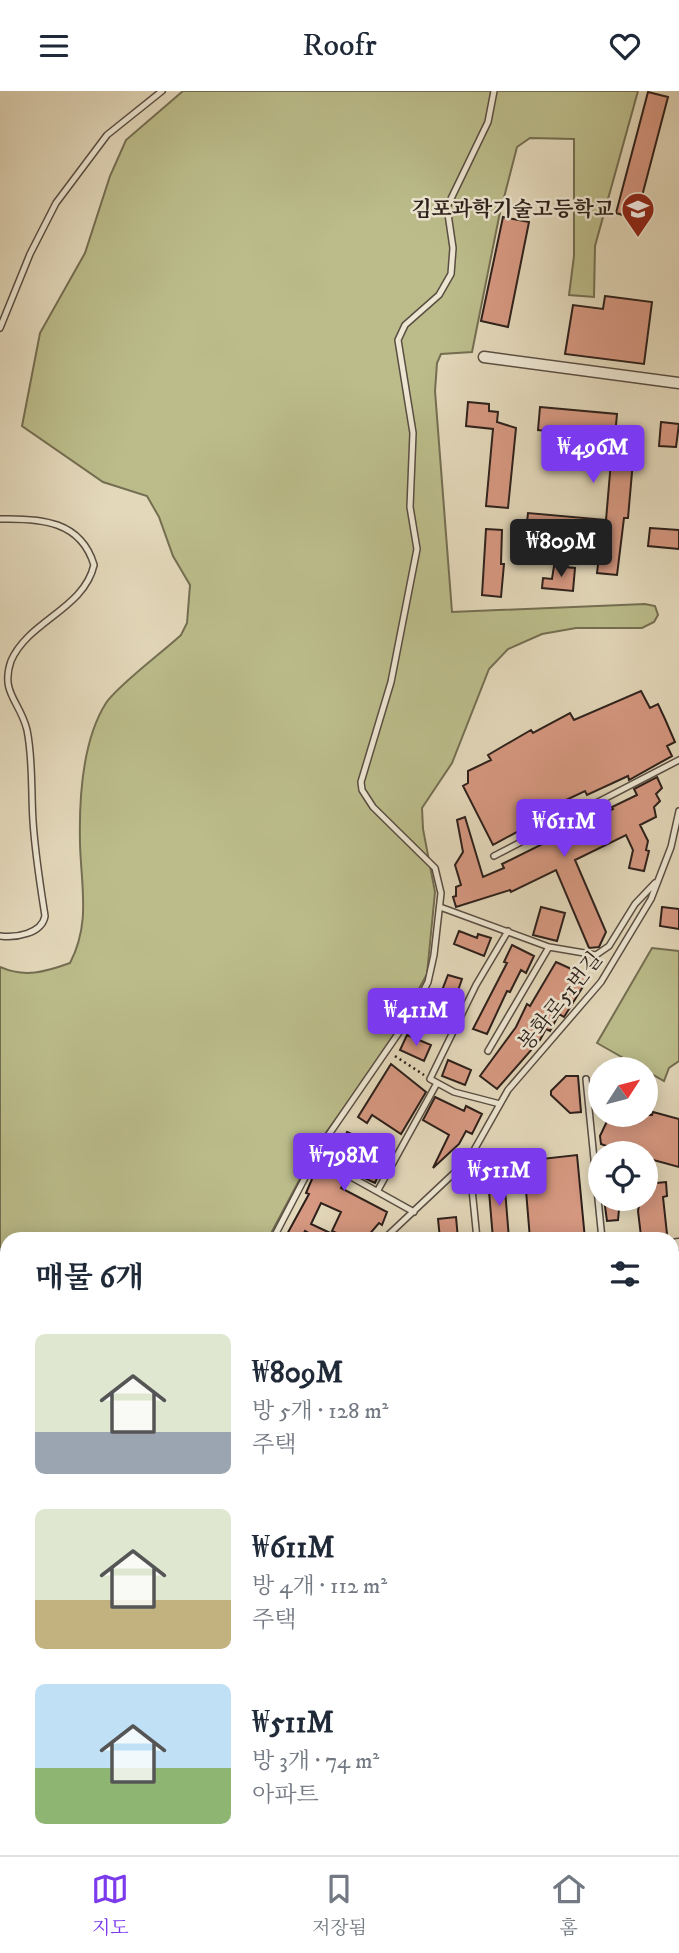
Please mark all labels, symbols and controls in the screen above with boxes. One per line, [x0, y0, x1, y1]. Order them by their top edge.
text: Roofr [302, 26, 377, 66]
icon: menu [35, 27, 73, 65]
icon: heart [606, 27, 644, 65]
school or university icon: 김포과학기술고등학교 [619, 190, 657, 239]
place label: 김포과학기술고등학교 [411, 197, 614, 223]
pin: ₩496M [544, 425, 642, 485]
text: ₩496M [557, 433, 629, 462]
pin: ₩809M [512, 519, 610, 579]
text: ₩809M [526, 527, 596, 556]
pin: ₩611M [515, 799, 613, 859]
text: ₩611M [532, 807, 596, 836]
street label: 봉화로51번길 [513, 947, 609, 1056]
pin: ₩411M [367, 989, 465, 1048]
text: ₩411M [384, 996, 448, 1025]
north arrow [588, 1057, 658, 1127]
map controls [588, 1057, 658, 1211]
pin: ₩798M [295, 1133, 393, 1193]
text: ₩798M [309, 1141, 379, 1170]
button: locate [588, 1141, 658, 1211]
pin: ₩511M [450, 1149, 548, 1208]
text: ₩511M [468, 1156, 530, 1185]
icon: filters [606, 1255, 644, 1293]
text: 매물 6개 [35, 1260, 144, 1297]
text: ₩809M [252, 1355, 343, 1392]
icon: home [91, 1362, 175, 1446]
text: 방 5개 · 128 m² [252, 1397, 388, 1426]
text: 주택 [252, 1431, 296, 1460]
text: ₩611M [252, 1530, 335, 1567]
icon: home [91, 1537, 175, 1621]
text: 방 4개 · 112 m² [252, 1572, 387, 1601]
text: 주택 [252, 1606, 296, 1635]
text: ₩511M [252, 1705, 334, 1742]
icon: home [91, 1712, 175, 1796]
text: 방 3개 · 74 m² [252, 1747, 379, 1776]
text: 아파트 [252, 1781, 319, 1810]
tab: 지도 [91, 1870, 129, 1940]
tab: 저장됨 [312, 1870, 367, 1940]
tab: 홈 [550, 1870, 588, 1940]

